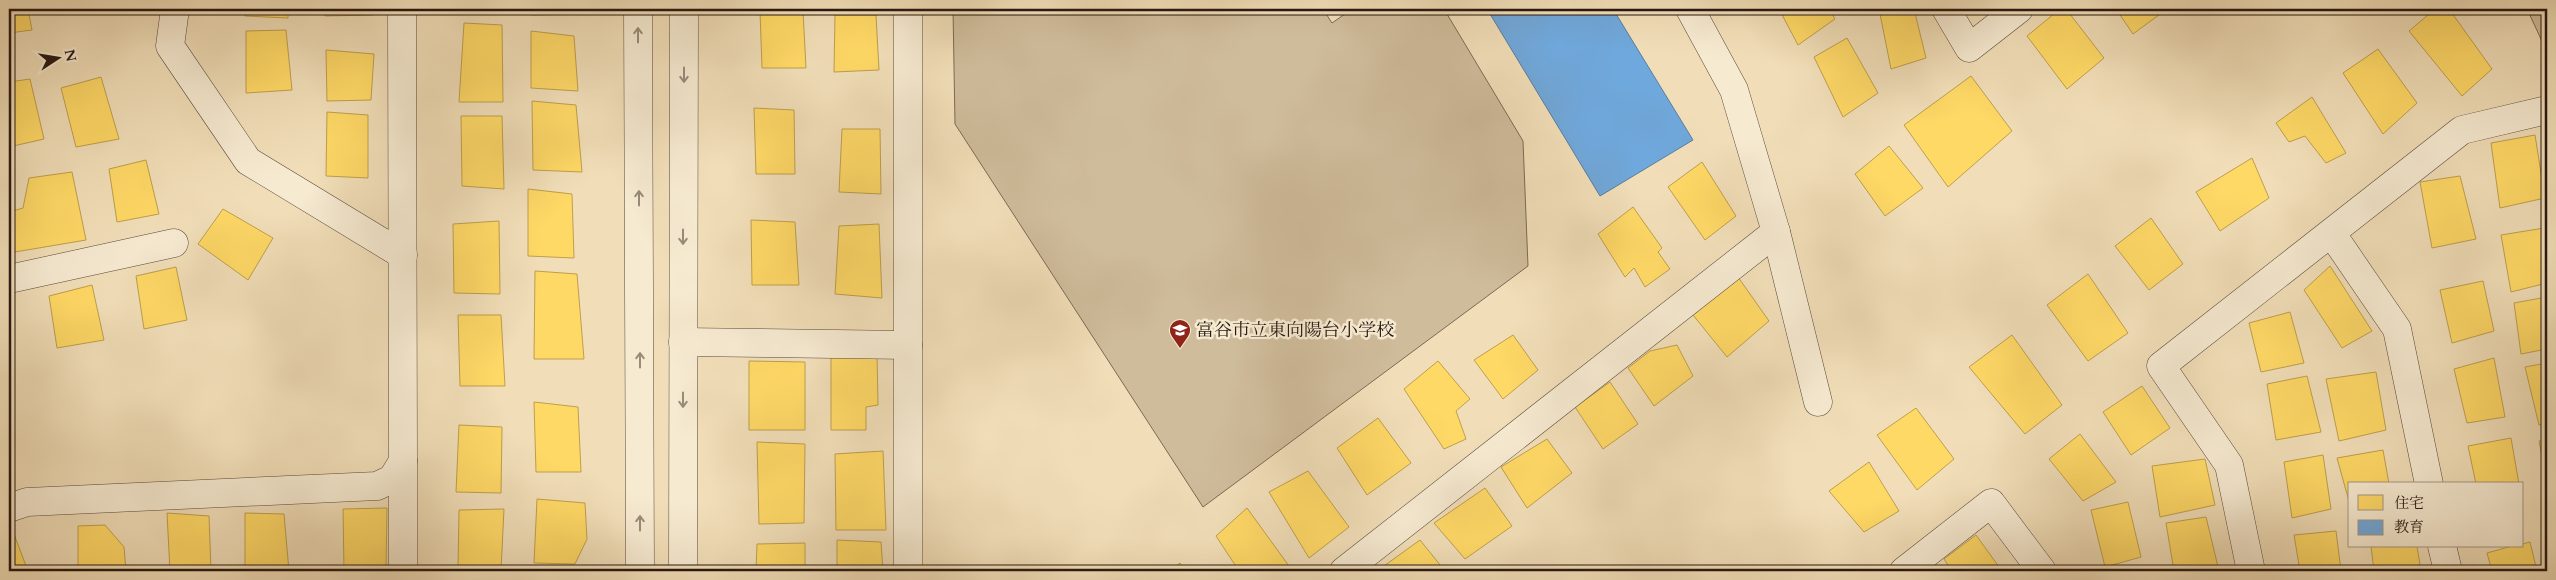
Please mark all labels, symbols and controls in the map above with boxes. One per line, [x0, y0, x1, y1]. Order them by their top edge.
one-way arrow [633, 27, 643, 44]
north arrow [32, 32, 82, 82]
text: N [60, 47, 81, 63]
one-way arrow [679, 66, 689, 83]
one-way arrow [634, 190, 644, 206]
one-way arrow [678, 229, 688, 245]
school or university icon: 富谷市立東向陽台小学校 [1168, 318, 1192, 349]
place label: 富谷市立東向陽台小学校 [1196, 318, 1394, 343]
one-way arrow [635, 352, 645, 368]
one-way arrow [678, 392, 688, 408]
legend [2348, 482, 2524, 548]
text: 住宅 [2394, 493, 2424, 513]
one-way arrow [635, 515, 645, 531]
text: 教育 [2394, 517, 2424, 537]

